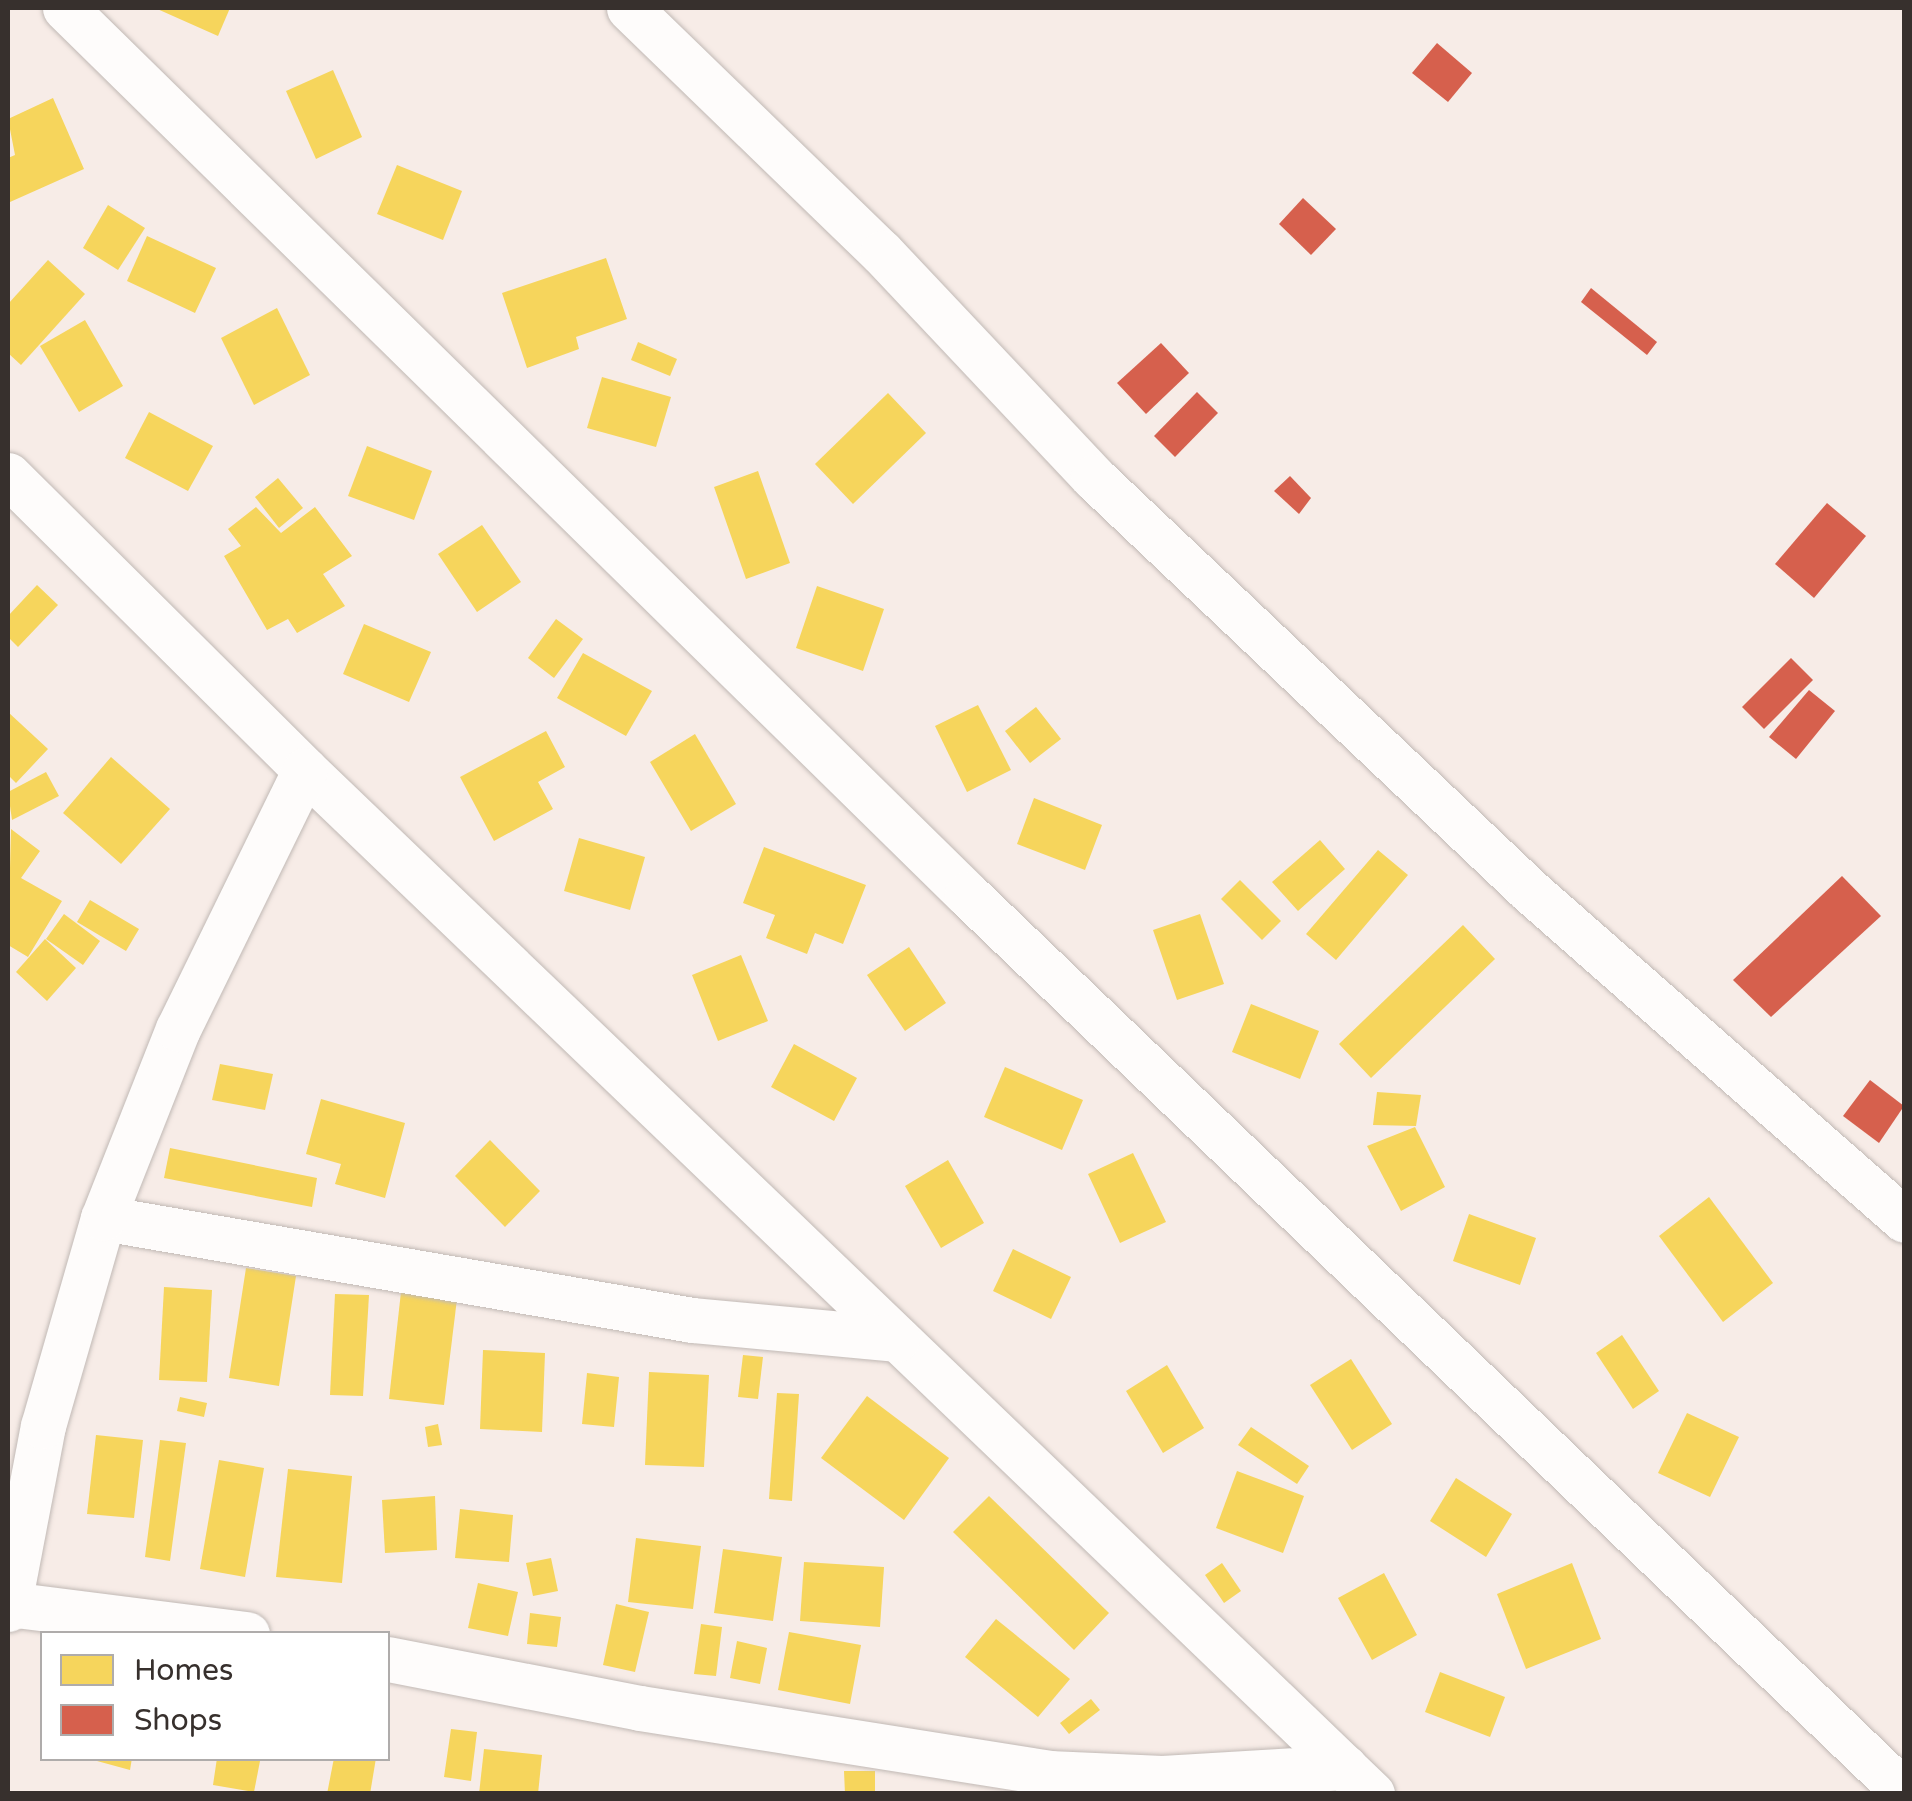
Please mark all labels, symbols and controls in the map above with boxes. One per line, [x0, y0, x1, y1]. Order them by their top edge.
legend [40, 1631, 390, 1761]
text: Homes [134, 1652, 233, 1689]
text: Shops [134, 1702, 222, 1739]

